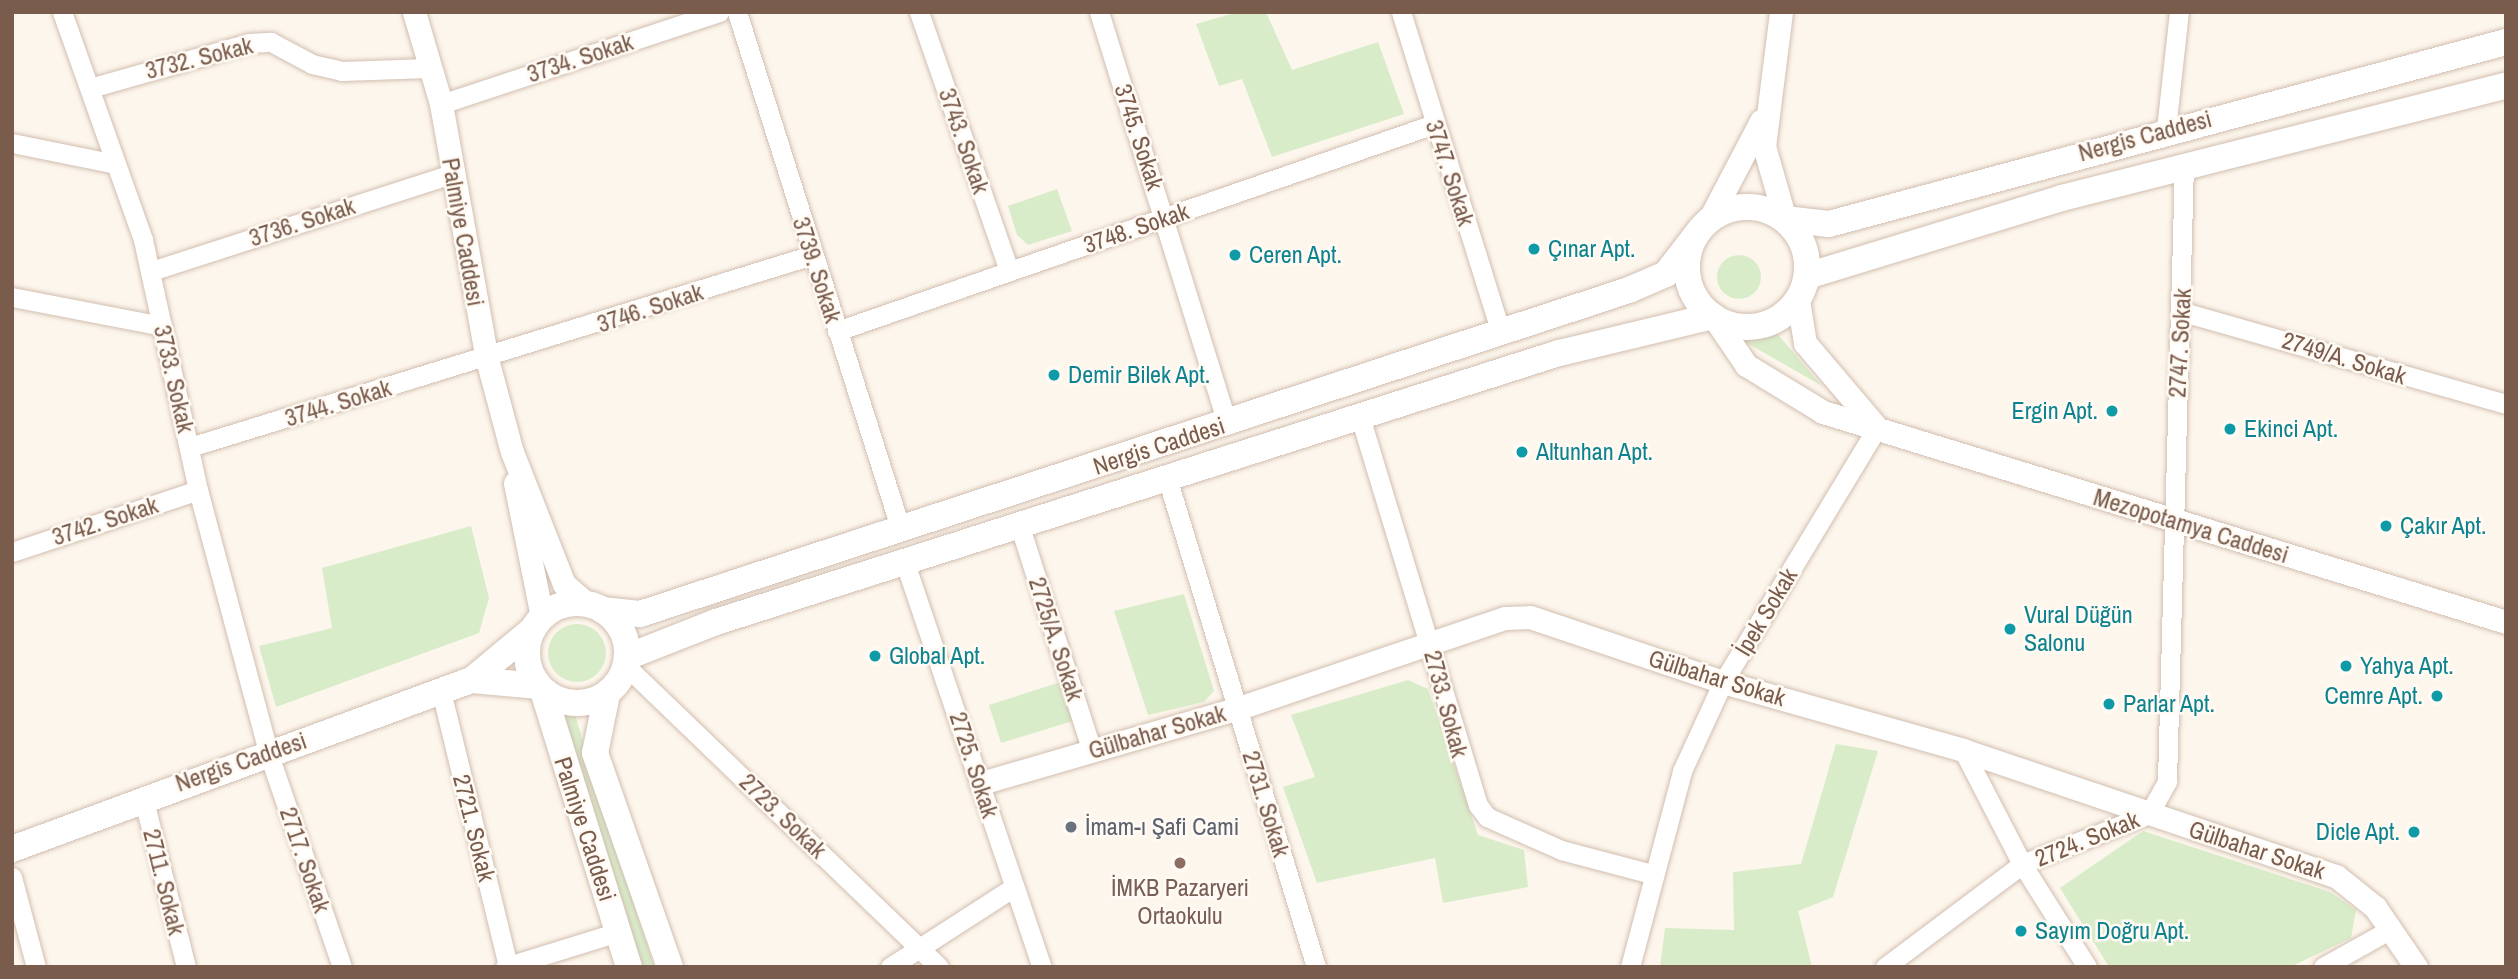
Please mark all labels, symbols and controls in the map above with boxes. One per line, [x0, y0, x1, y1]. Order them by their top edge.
street label: 3734. Sokak [524, 27, 636, 89]
street label: 3732. Sokak [142, 31, 256, 85]
street label: 3745. Sokak [1108, 81, 1170, 193]
street label: 3743. Sokak [933, 85, 995, 197]
street label: Nergis Caddesi [2075, 104, 2215, 168]
street label: 3747. Sokak [1419, 117, 1481, 229]
street label: Palmiye Caddesi [436, 156, 490, 308]
street label: 3736. Sokak [246, 191, 358, 253]
street label: 3748. Sokak [1080, 197, 1192, 259]
street label: 3739. Sokak [786, 214, 848, 326]
place label: Çınar Apt. [1548, 235, 1637, 263]
place label: Ceren Apt. [1249, 241, 1343, 269]
marker: Çınar Apt. [1526, 241, 1542, 257]
marker: Ceren Apt. [1227, 247, 1243, 263]
street label: 3746. Sokak [594, 277, 706, 339]
street label: 2747. Sokak [2163, 288, 2197, 398]
street label: 3733. Sokak [148, 322, 200, 436]
street label: 2749/A. Sokak [2279, 326, 2409, 390]
place label: Demir Bilek Apt. [1068, 361, 1211, 389]
marker: Demir Bilek Apt. [1046, 367, 1062, 383]
street label: 3744. Sokak [281, 373, 395, 433]
place label: Ergin Apt. [2010, 397, 2098, 425]
marker: Ergin Apt. [2104, 403, 2120, 419]
street label: Nergis Caddesi [1090, 411, 1228, 481]
place label: Ekinci Apt. [2244, 415, 2339, 443]
marker: Ekinci Apt. [2222, 421, 2238, 437]
place label: Altunhan Apt. [1536, 438, 1654, 466]
marker: Altunhan Apt. [1514, 444, 1530, 460]
street label: Mezopotamya Caddesi [2090, 483, 2292, 569]
street label: 3742. Sokak [49, 490, 161, 552]
place label: Çakır Apt. [2400, 512, 2488, 540]
marker: Çakır Apt. [2378, 518, 2394, 534]
street label: İpek Sokak [1729, 563, 1803, 661]
street label: 2725/A. Sokak [1023, 574, 1089, 704]
place label: Vural Düğün Salonu [2024, 601, 2133, 657]
marker: Vural Düğün Salonu [2002, 621, 2018, 637]
place label: Global Apt. [889, 642, 986, 670]
street label: Gülbahar Sokak [1645, 644, 1789, 712]
street label: 2733. Sokak [1418, 647, 1474, 761]
marker: Global Apt. [867, 648, 883, 664]
place label: Yahya Apt. [2360, 652, 2455, 680]
marker: Yahya Apt. [2338, 658, 2354, 674]
place label: Cemre Apt. [2323, 682, 2423, 710]
marker: Cemre Apt. [2429, 688, 2445, 704]
place label: Parlar Apt. [2123, 690, 2216, 718]
marker: Parlar Apt. [2101, 696, 2117, 712]
street label: Gülbahar Sokak [1085, 699, 1229, 765]
street label: 2725. Sokak [943, 709, 1005, 821]
street label: Nergis Caddesi [172, 726, 310, 798]
street label: 2731. Sokak [1236, 747, 1296, 861]
street label: Palmiye Caddesi [548, 753, 622, 905]
street label: 2723. Sokak [734, 768, 832, 864]
street label: 2721. Sokak [447, 771, 501, 885]
street label: 2717. Sokak [274, 804, 336, 916]
street label: 2724. Sokak [2031, 805, 2143, 873]
place label: İmam-ı Şafi Cami [1085, 813, 1239, 841]
street label: Gülbahar Sokak [2185, 815, 2329, 885]
place label: Dicle Apt. [2315, 818, 2400, 846]
marker: İmam-ı Şafi Cami [1063, 819, 1079, 835]
marker: Dicle Apt. [2406, 824, 2422, 840]
street label: 2711. Sokak [137, 826, 191, 938]
marker: İMKB Pazaryeri Ortaokulu [1172, 855, 1188, 871]
place label: İMKB Pazaryeri Ortaokulu [1111, 874, 1249, 930]
place label: Sayım Doğru Apt. [2035, 917, 2190, 945]
marker: Sayım Doğru Apt. [2013, 923, 2029, 939]

